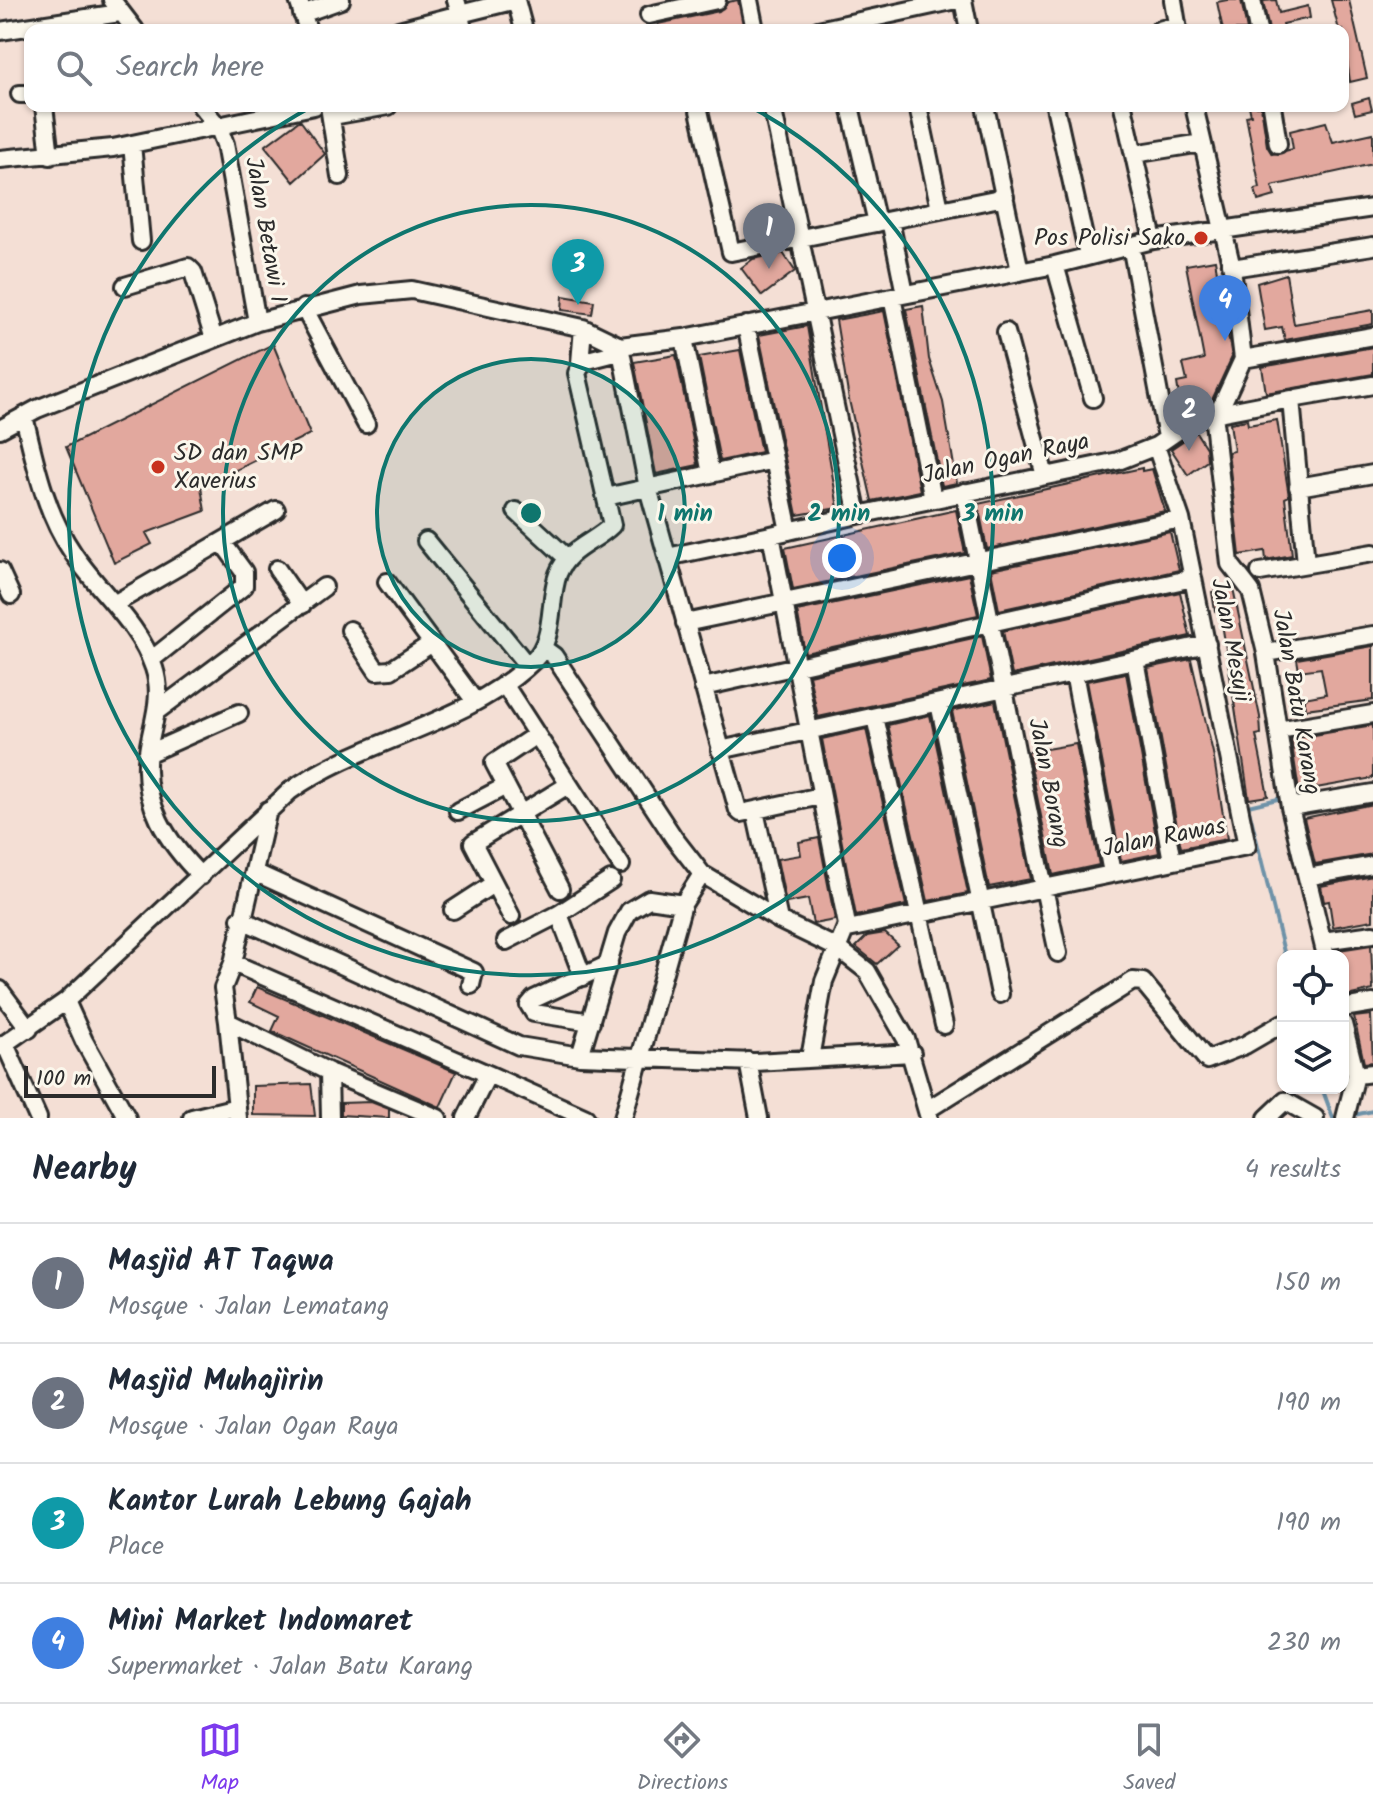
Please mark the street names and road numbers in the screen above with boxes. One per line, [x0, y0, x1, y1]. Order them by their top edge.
street label: Jalan Betawi I [233, 154, 297, 306]
street label: Jalan Ogan Raya [919, 422, 1093, 496]
street label: Jalan Mesuji [1199, 575, 1261, 707]
street label: Jalan Batu Karang [1260, 606, 1332, 798]
street label: Jalan Borang [1016, 715, 1080, 851]
street label: Jalan Rawas [1099, 807, 1229, 869]

